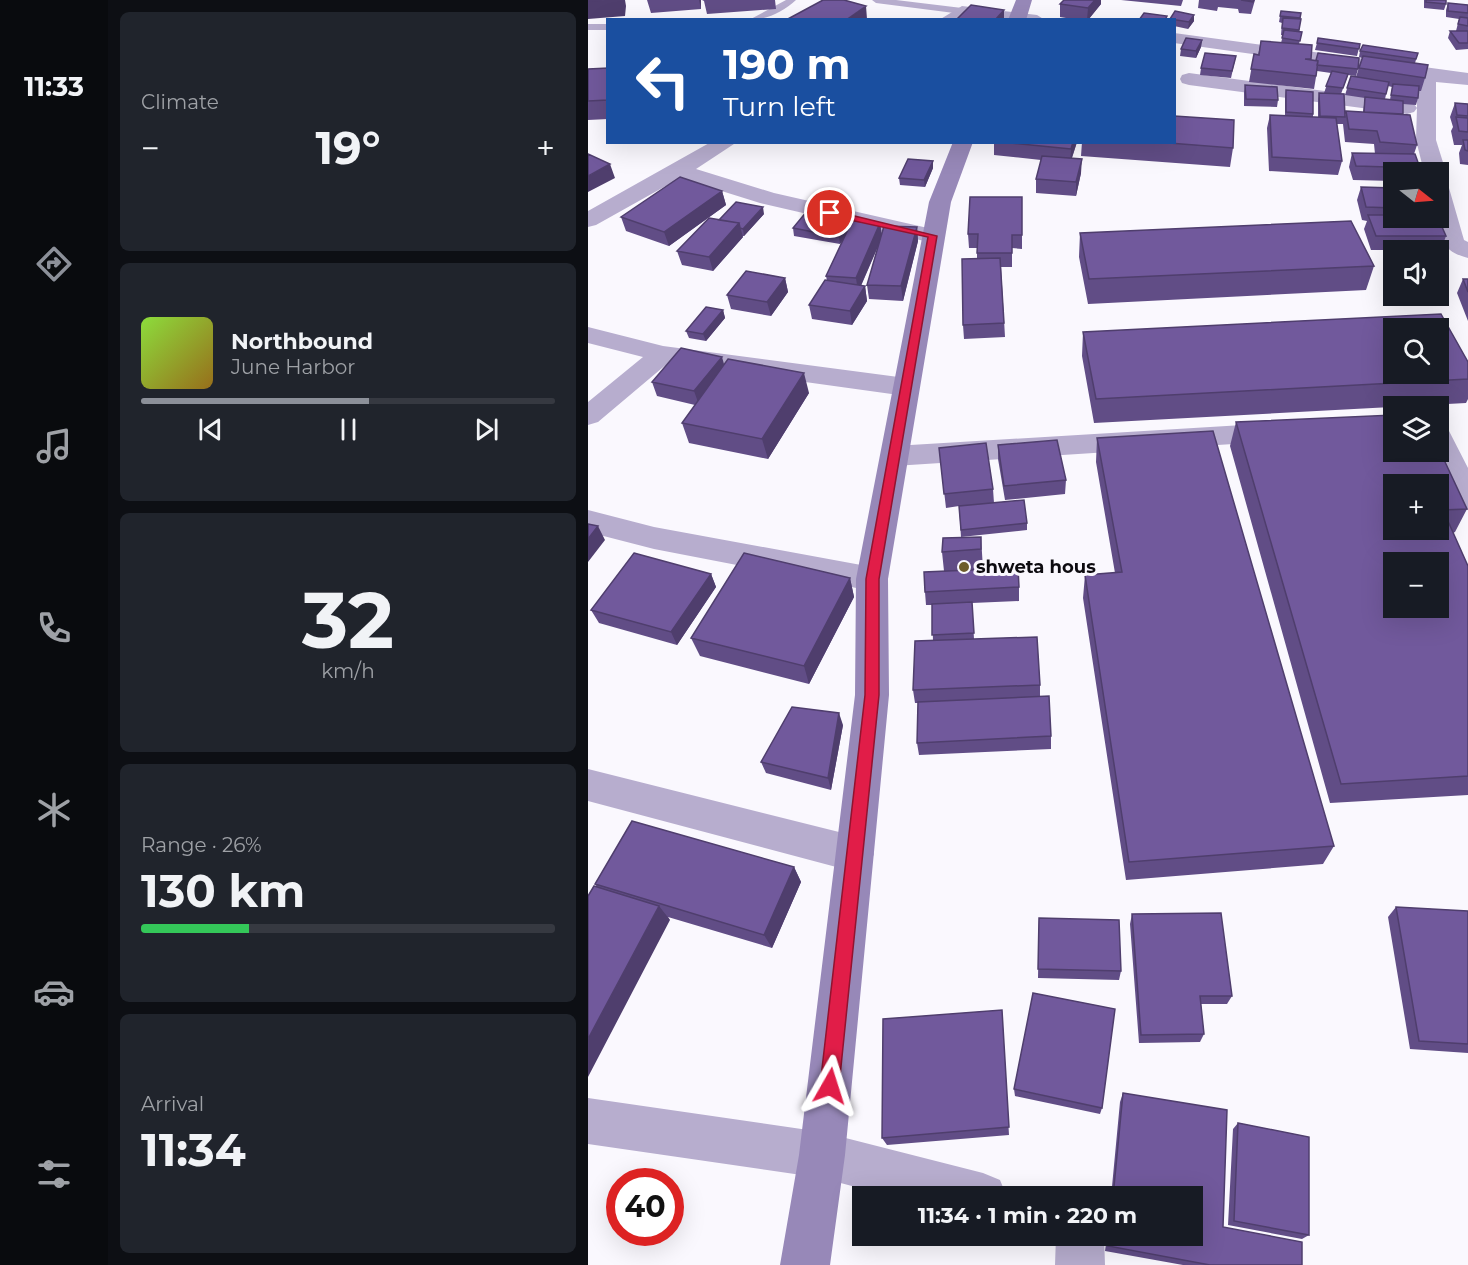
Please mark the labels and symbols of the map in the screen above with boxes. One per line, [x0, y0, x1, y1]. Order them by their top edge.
north arrow [1383, 162, 1449, 228]
pin [804, 187, 855, 238]
place label: shweta hous [976, 556, 1096, 578]
marker: shweta hous [957, 560, 971, 574]
position arrow [798, 1054, 862, 1118]
speed limit sign: 40 [606, 1168, 684, 1246]

